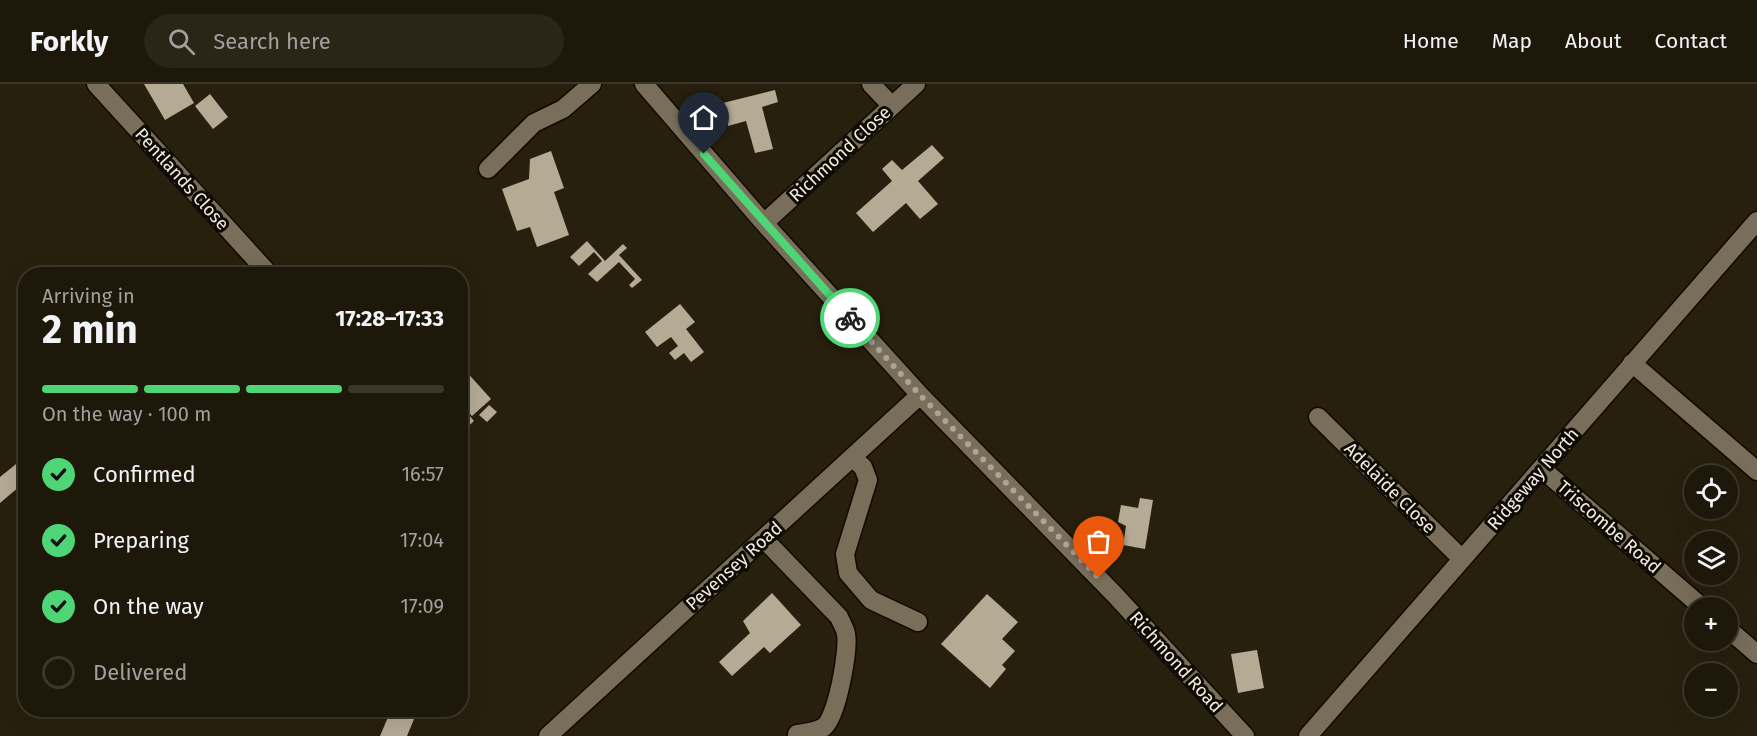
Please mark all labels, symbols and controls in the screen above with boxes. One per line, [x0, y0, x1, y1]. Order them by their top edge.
search box [144, 14, 564, 68]
text: Forkly [30, 25, 108, 58]
icon: search [165, 25, 198, 58]
text: Search here [213, 28, 331, 55]
text: Home [1403, 28, 1459, 54]
text: Map [1492, 28, 1532, 54]
text: About [1565, 28, 1622, 54]
text: Contact [1655, 28, 1727, 54]
pin [678, 92, 729, 154]
icon: home [687, 101, 720, 134]
street label: Richmond Close [785, 101, 895, 207]
street label: Pentlands Close [130, 123, 234, 235]
text: Arriving in [42, 284, 135, 308]
courier [820, 288, 880, 348]
icon: bike [834, 302, 867, 335]
text: 17:28–17:33 [335, 305, 444, 332]
text: 2 min [42, 307, 138, 353]
text: On the way · 100 m [42, 402, 211, 426]
street label: Ridgeway North [1483, 423, 1583, 535]
street label: Adelaide Close [1340, 438, 1440, 538]
icon: check [42, 458, 75, 491]
text: Confirmed [93, 461, 196, 488]
text: 16:57 [401, 462, 444, 486]
map controls [1684, 465, 1738, 717]
button: locate [1684, 465, 1738, 519]
street label: Triscombe Road [1553, 476, 1665, 578]
pin [1073, 516, 1124, 578]
street label: Pevensey Road [681, 517, 787, 615]
icon: check [42, 524, 75, 557]
icon: bag [1082, 525, 1115, 558]
text: Preparing [93, 527, 189, 554]
text: 17:04 [400, 528, 444, 552]
button: layers [1684, 531, 1738, 585]
icon: check [42, 590, 75, 623]
text: On the way [93, 593, 204, 620]
text: 17:09 [400, 594, 444, 618]
button: + [1684, 597, 1738, 651]
street label: Richmond Road [1125, 607, 1227, 717]
text: Delivered [93, 659, 188, 686]
button: − [1684, 663, 1738, 717]

